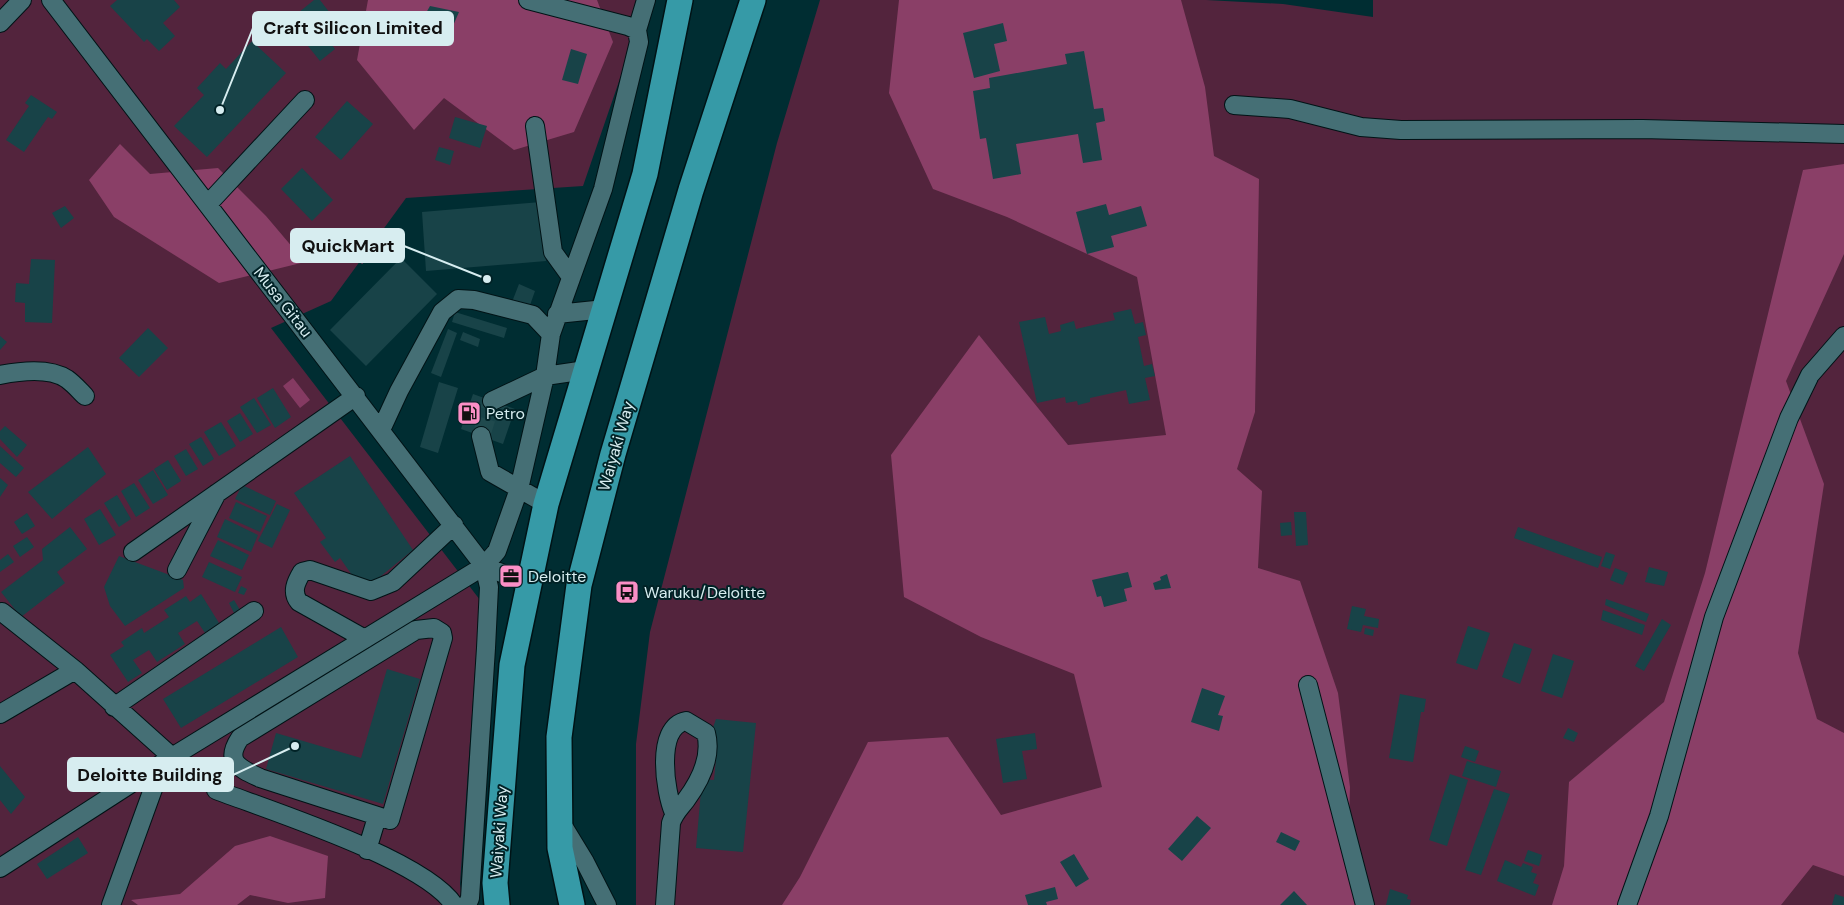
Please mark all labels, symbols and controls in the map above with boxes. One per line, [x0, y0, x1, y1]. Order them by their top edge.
callout: Craft Silicon Limited [253, 12, 453, 45]
text: Craft Silicon Limited [263, 16, 443, 40]
callout: QuickMart [291, 229, 404, 262]
text: QuickMart [301, 234, 395, 258]
street label: Musa Gitau [249, 263, 317, 341]
street label: Waiyaki Way [593, 399, 639, 493]
fuel station icon: Petro [456, 400, 482, 426]
place label: Petro [486, 403, 525, 424]
office icon: Deloitte [498, 563, 524, 589]
place label: Deloitte [528, 566, 586, 587]
bus stop icon: Waruku/Deloitte [614, 579, 640, 605]
place label: Waruku/Deloitte [644, 582, 765, 603]
callout: Deloitte Building [68, 758, 233, 791]
text: Deloitte Building [77, 763, 223, 787]
street label: Waiyaki Way [485, 785, 513, 879]

